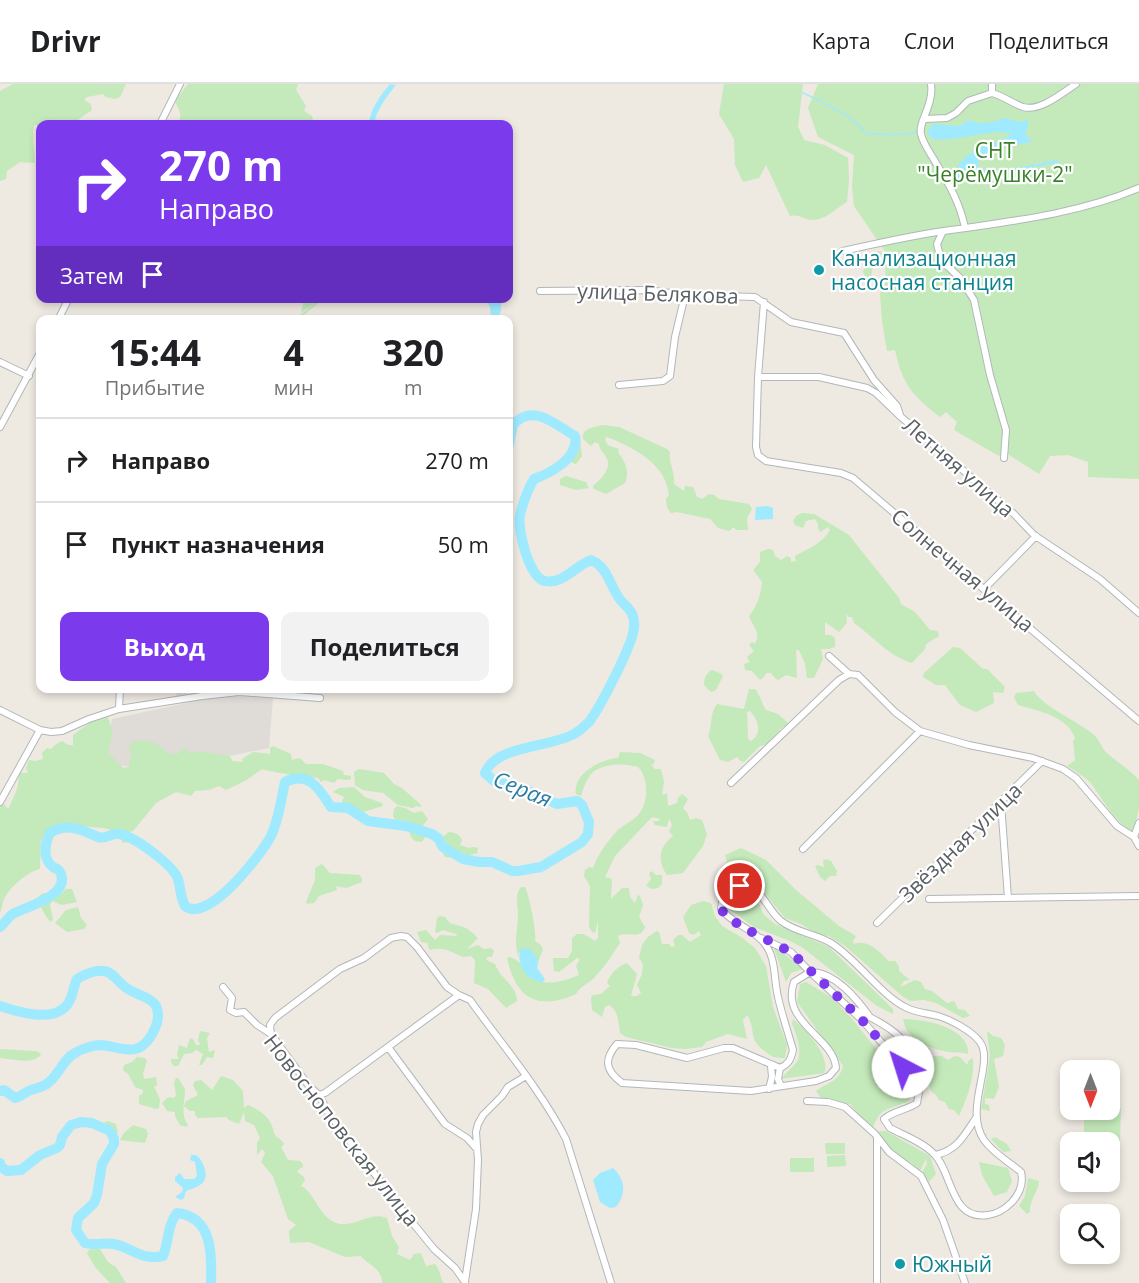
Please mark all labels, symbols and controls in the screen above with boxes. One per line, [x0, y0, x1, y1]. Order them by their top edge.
text: Drivr [30, 22, 101, 60]
text: Карта [812, 27, 871, 55]
text: Слои [904, 27, 955, 55]
text: Поделиться [988, 27, 1109, 55]
text: 270 m [159, 136, 283, 193]
park label: СНТ "Черёмушки-2" [917, 136, 1073, 188]
icon: right [60, 144, 138, 222]
text: Направо [159, 190, 274, 227]
place label: Канализационная насосная станция [831, 244, 1017, 296]
icon: arrive [136, 258, 169, 291]
text: Затем [60, 260, 124, 290]
marker: Канализационная насосная станция [812, 263, 826, 277]
street label: улица Белякова [577, 276, 739, 310]
text: 15:44 [109, 328, 201, 377]
text: 4 [283, 328, 304, 377]
text: 320 [382, 328, 444, 377]
text: Прибытие [105, 374, 205, 401]
text: мин [274, 374, 314, 401]
text: m [404, 374, 423, 401]
street label: Летняя улица [897, 411, 1021, 523]
icon: right [60, 444, 93, 477]
text: Направо [111, 445, 210, 475]
text: 270 m [425, 445, 489, 475]
street label: Солнечная улица [886, 502, 1040, 638]
icon: arrive [60, 528, 93, 561]
text: Пункт назначения [111, 529, 325, 559]
text: 50 m [438, 529, 489, 559]
button: Выход [60, 612, 269, 681]
button: Поделиться [281, 612, 489, 681]
water label: Серая [489, 763, 557, 813]
street label: Звёздная улица [892, 776, 1028, 908]
pin [714, 860, 765, 911]
icon: arrive [723, 869, 756, 902]
street label: Новосноповская улица [258, 1028, 426, 1232]
position arrow [871, 1035, 935, 1099]
north arrow [1060, 1060, 1120, 1120]
map controls [1060, 1060, 1120, 1264]
button: sound [1060, 1132, 1120, 1192]
button: search [1060, 1204, 1120, 1264]
place label: Южный [912, 1250, 992, 1278]
marker: Южный [893, 1257, 907, 1271]

